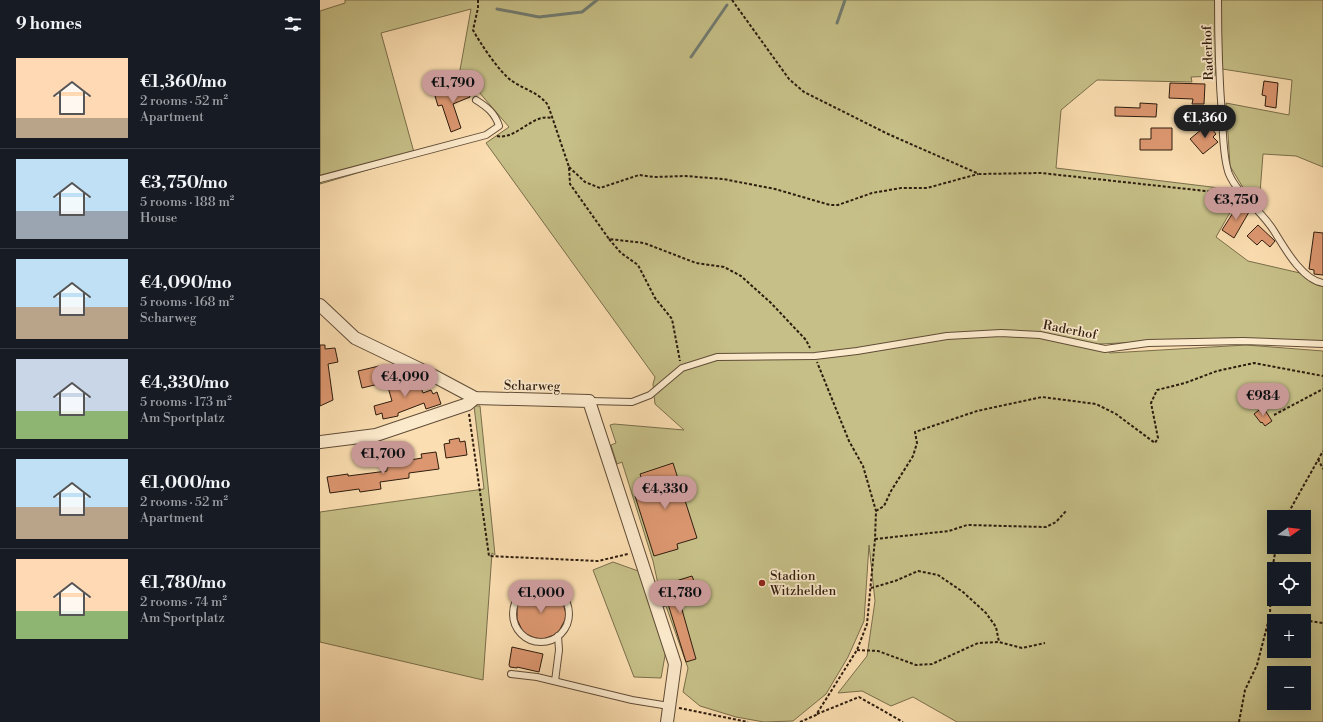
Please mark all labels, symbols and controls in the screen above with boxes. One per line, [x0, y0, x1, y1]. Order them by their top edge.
text: 9 homes [16, 13, 82, 35]
icon: filters [282, 13, 304, 35]
street label: Raderhof [1199, 24, 1217, 81]
pin: €1,790 [420, 70, 486, 104]
text: €1,360/mo [140, 71, 227, 93]
icon: home [48, 74, 96, 122]
text: €1,790 [431, 75, 475, 91]
text: 2 rooms · 52 m² [140, 93, 228, 109]
pin: €1,360 [1172, 105, 1238, 139]
text: Apartment [140, 109, 204, 125]
text: €1,360 [1183, 110, 1227, 126]
text: €3,750/mo [140, 172, 228, 194]
icon: home [48, 175, 96, 223]
pin: €3,750 [1203, 187, 1269, 221]
text: €3,750 [1213, 192, 1259, 208]
text: 5 rooms · 188 m² [140, 194, 234, 210]
text: House [140, 210, 177, 226]
text: €4,090/mo [140, 272, 232, 294]
icon: home [48, 275, 96, 323]
text: 5 rooms · 168 m² [140, 294, 234, 310]
text: Scharweg [140, 310, 197, 326]
street label: Raderhof [1042, 317, 1100, 343]
pin: €4,090 [372, 364, 438, 398]
text: €4,090 [381, 369, 429, 385]
text: €4,330/mo [140, 372, 229, 394]
icon: home [48, 375, 96, 423]
street label: Scharweg [504, 378, 561, 394]
pin: €984 [1239, 383, 1287, 417]
text: €984 [1246, 388, 1280, 404]
text: 5 rooms · 173 m² [140, 394, 232, 410]
text: Am Sportplatz [140, 410, 225, 426]
pin: €1,700 [350, 441, 416, 475]
text: €1,700 [360, 446, 406, 462]
text: €1,000/mo [140, 472, 230, 494]
icon: home [48, 475, 96, 523]
pin: €4,330 [632, 476, 698, 510]
text: €4,330 [642, 481, 688, 497]
text: 2 rooms · 52 m² [140, 494, 228, 510]
text: Apartment [140, 510, 204, 526]
north arrow [1267, 510, 1311, 554]
map controls [1267, 510, 1311, 710]
button: locate [1267, 562, 1311, 606]
place label: Stadion Witzhelden [769, 568, 836, 599]
text: €1,780/mo [140, 572, 226, 594]
icon: home [48, 575, 96, 623]
marker: Stadion Witzhelden [757, 578, 767, 588]
pin: €1,000 [508, 580, 574, 614]
pin: €1,780 [647, 580, 713, 614]
text: €1,000 [517, 585, 565, 601]
text: €1,780 [658, 585, 702, 601]
text: 2 rooms · 74 m² [140, 594, 227, 610]
text: Am Sportplatz [140, 610, 225, 626]
button: + [1267, 614, 1311, 658]
button: − [1267, 666, 1311, 710]

